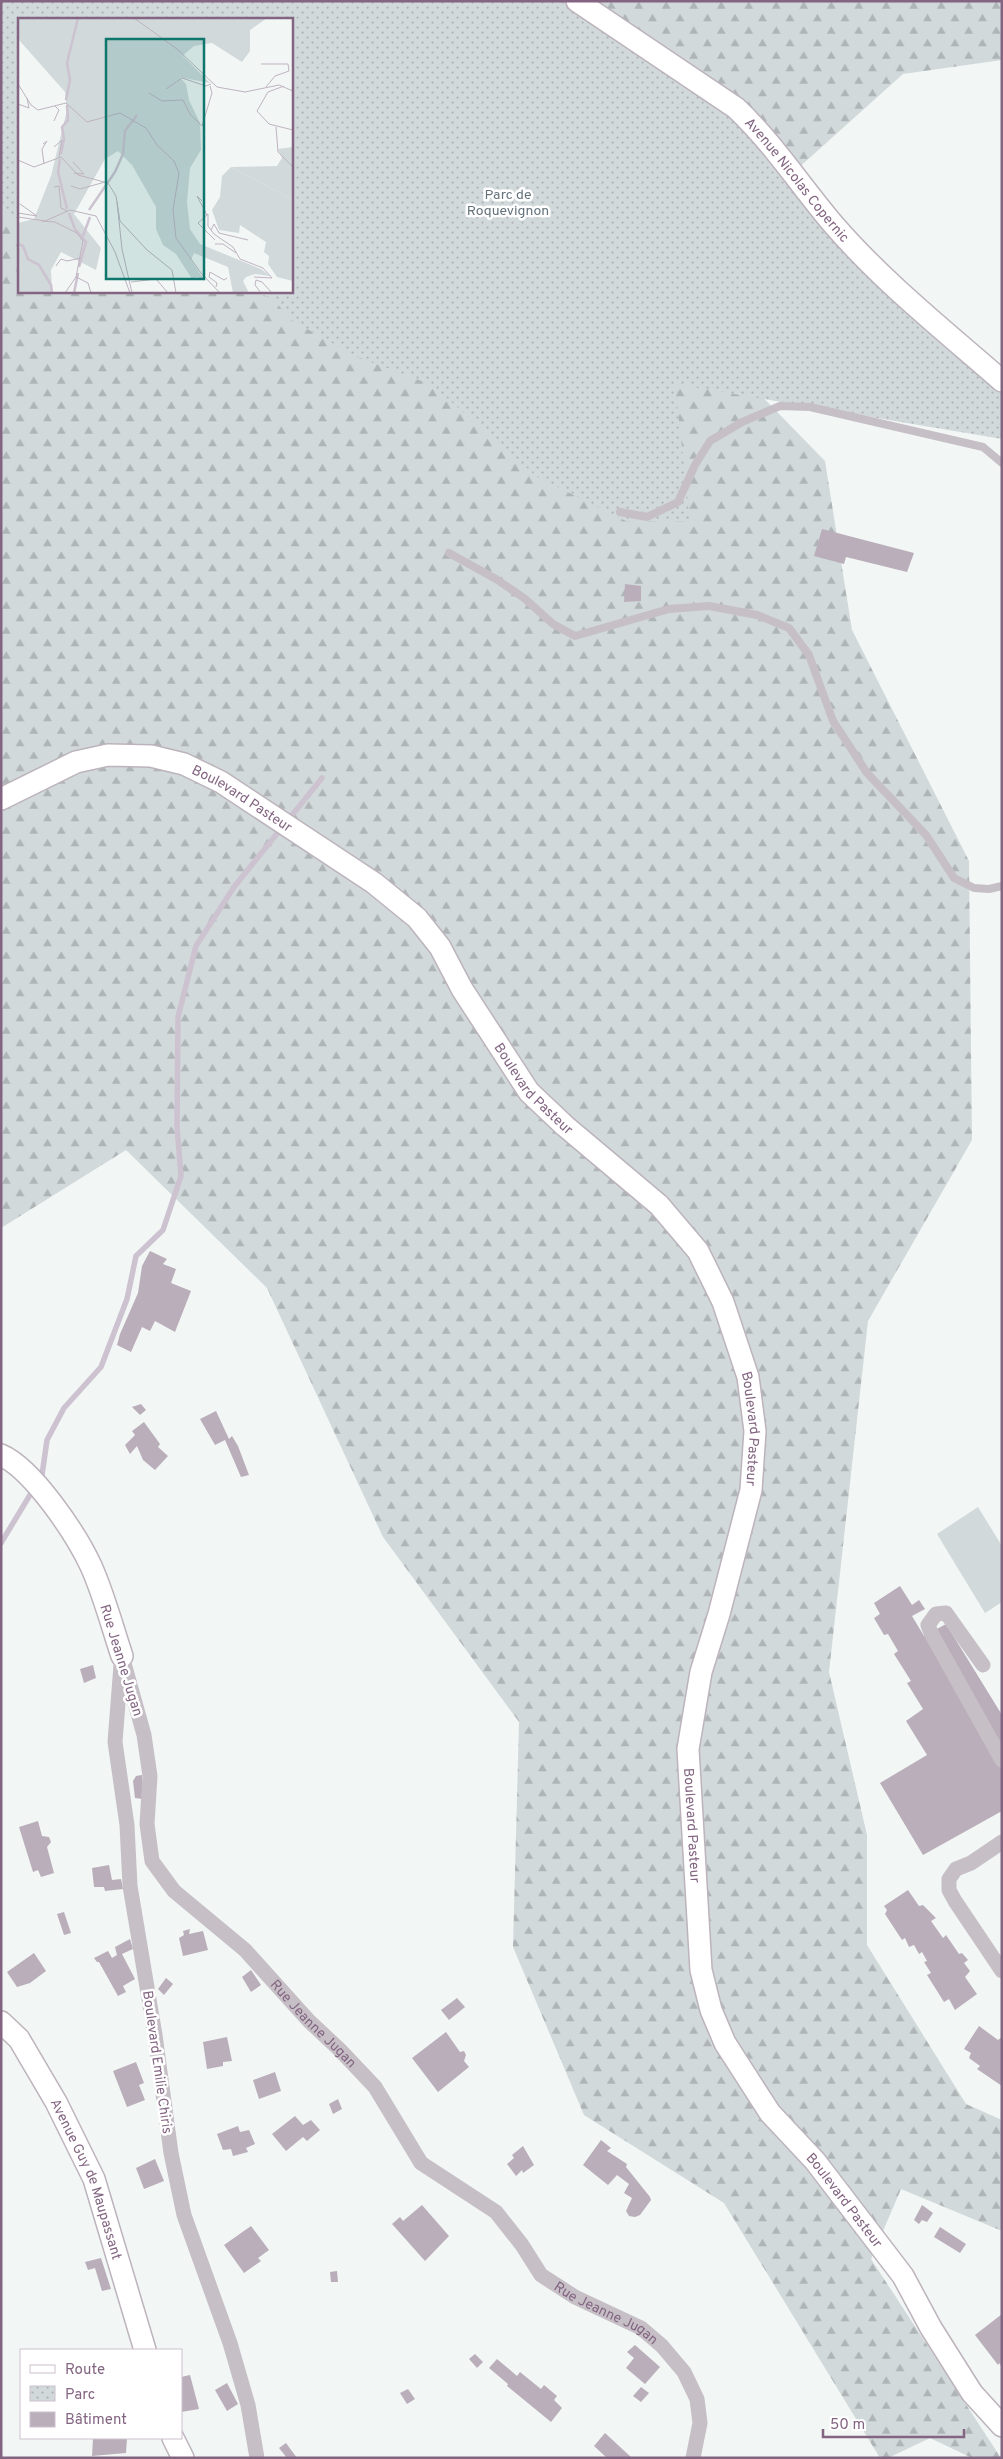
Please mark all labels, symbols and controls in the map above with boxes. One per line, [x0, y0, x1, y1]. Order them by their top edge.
inset map [18, 18, 292, 292]
street label: Avenue Nicolas Copernic [740, 115, 852, 246]
park label: Parc de Roquevignon [467, 187, 549, 220]
street label: Boulevard Pasteur [189, 762, 295, 837]
street label: Boulevard Pasteur [489, 1040, 576, 1139]
street label: Boulevard Pasteur [737, 1369, 762, 1487]
street label: Rue Jeanne Jugan [95, 1602, 146, 1719]
street label: Boulevard Pasteur [679, 1767, 703, 1884]
street label: Rue Jeanne Jugan [266, 1977, 359, 2072]
street label: Boulevard Emilie Chiris [138, 1990, 175, 2135]
street label: Avenue Guy de Maupassant [46, 2096, 125, 2262]
street label: Boulevard Pasteur [802, 2150, 886, 2252]
street label: Rue Jeanne Jugan [550, 2279, 661, 2349]
legend [20, 2349, 182, 2439]
text: Route [65, 2361, 105, 2380]
text: Parc [65, 2386, 95, 2405]
scale bar [823, 2406, 964, 2438]
text: Bâtiment [65, 2411, 127, 2430]
text: 50 m [830, 2416, 865, 2435]

